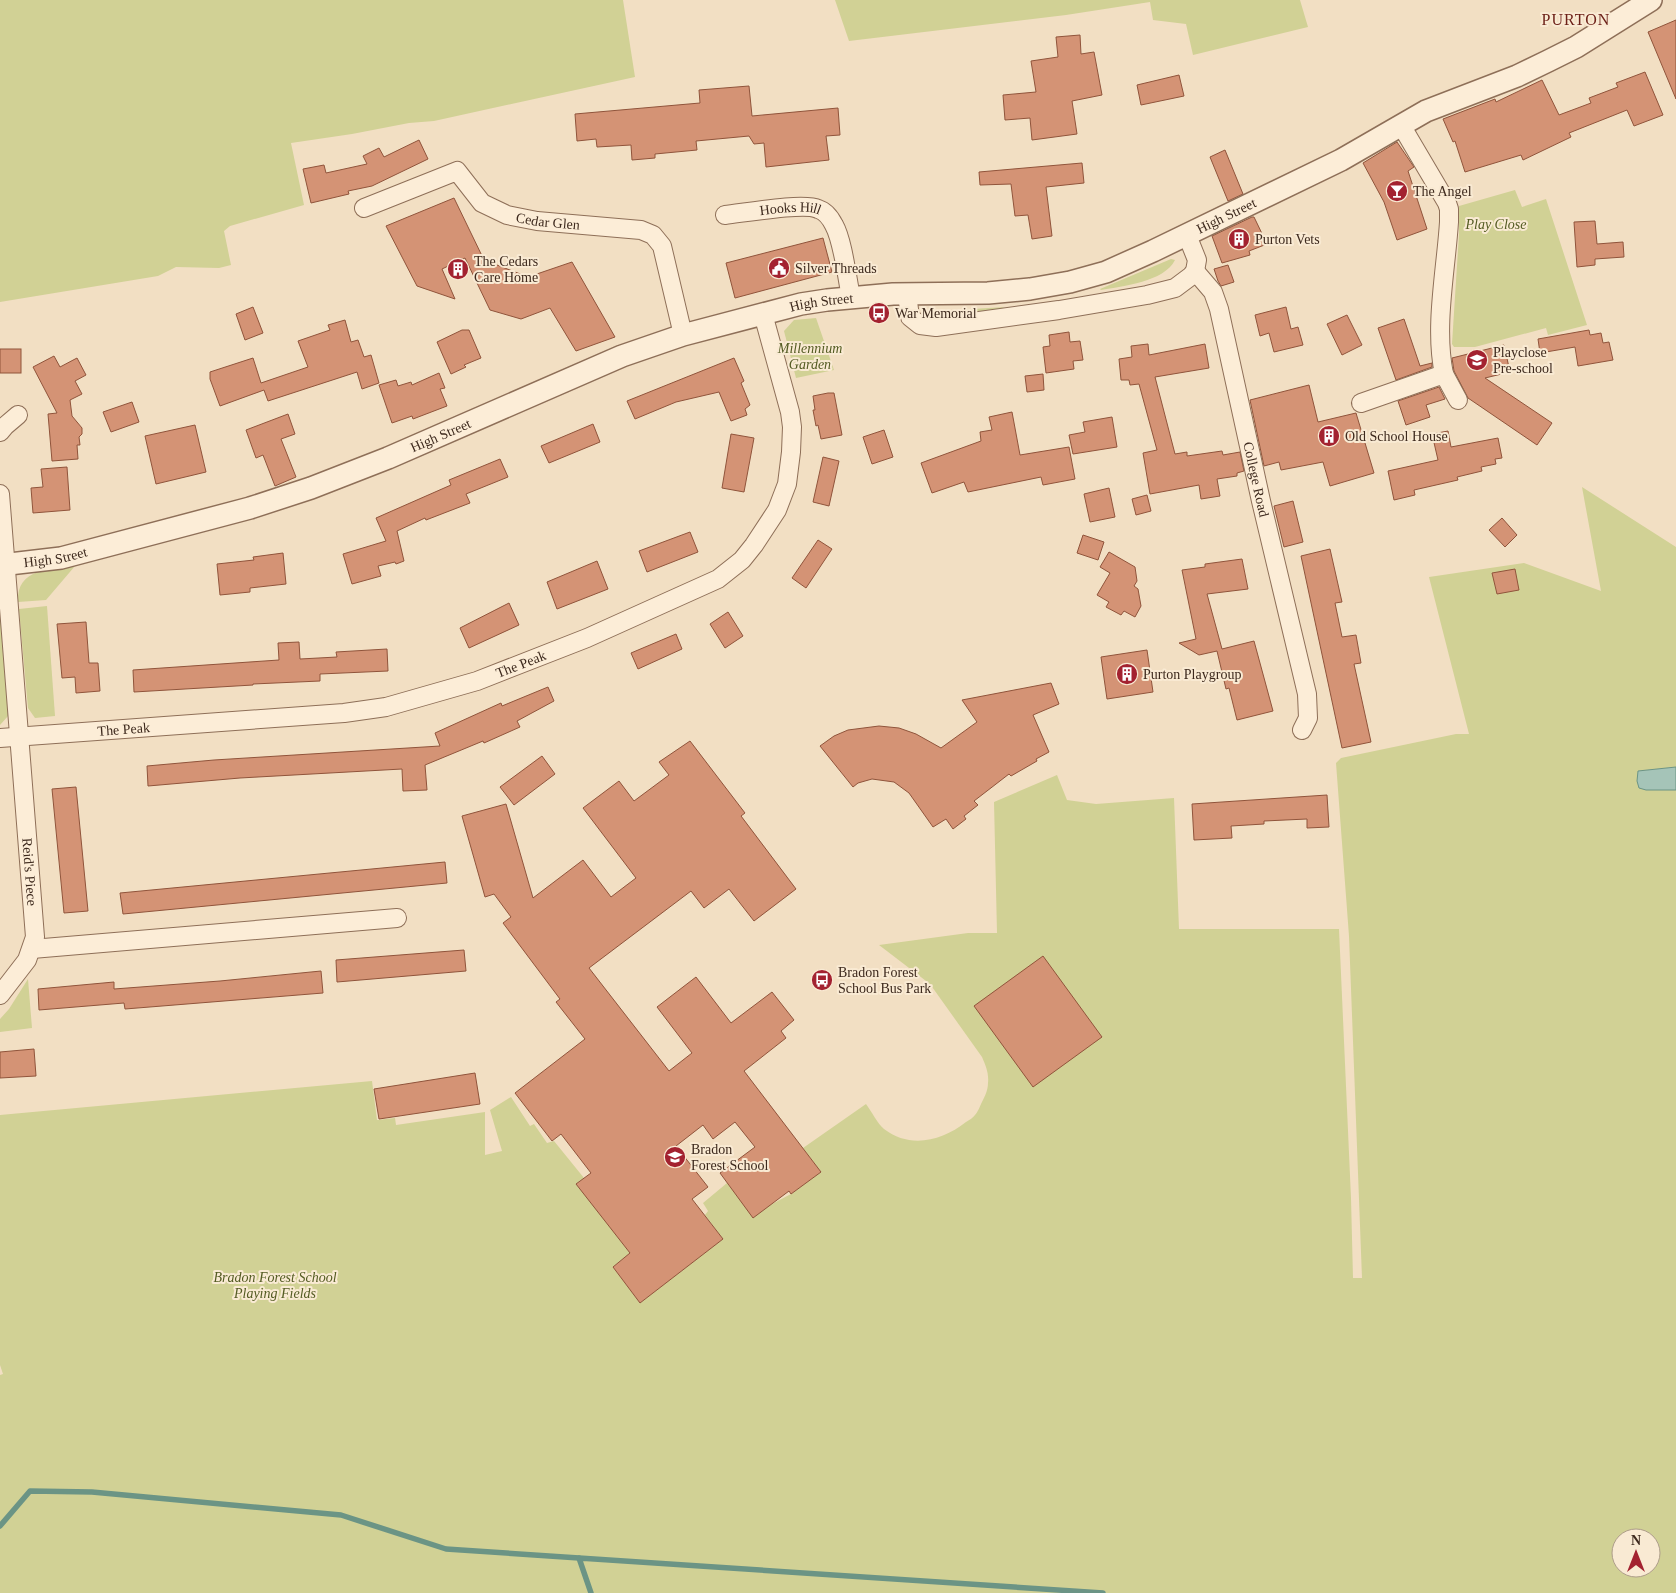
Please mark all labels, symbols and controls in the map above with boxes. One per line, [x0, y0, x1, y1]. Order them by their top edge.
district label: PURTON [1542, 11, 1610, 28]
bar icon: The Angel [1385, 179, 1409, 203]
place label: The Angel [1413, 184, 1472, 199]
street label: High Street [1194, 195, 1258, 236]
street label: Hooks Hill [759, 199, 824, 218]
street label: Cedar Glen [515, 210, 581, 232]
park label: Play Close [1464, 217, 1527, 232]
building icon: Purton Vets [1227, 227, 1251, 251]
place label: Purton Vets [1255, 232, 1320, 247]
place label: The Cedars Care Home [474, 254, 538, 285]
public building icon: Silver Threads [767, 256, 791, 280]
building icon: The Cedars Care Home [446, 257, 470, 281]
place label: Silver Threads [795, 261, 877, 276]
street label: High Street [788, 290, 854, 314]
bus stop icon: War Memorial [867, 301, 891, 325]
place label: War Memorial [895, 306, 977, 321]
park label: Millennium Garden [777, 341, 842, 372]
place label: Playclose Pre-school [1493, 345, 1553, 376]
school or university icon: Playclose Pre-school [1465, 348, 1489, 372]
street label: High Street [408, 415, 473, 455]
building icon: Old School House [1317, 424, 1341, 448]
place label: Old School House [1345, 429, 1448, 444]
street label: College Road [1241, 440, 1272, 518]
street label: High Street [23, 544, 89, 570]
street label: The Peak [494, 647, 548, 680]
building icon: Purton Playgroup [1115, 662, 1139, 686]
place label: Purton Playgroup [1143, 667, 1241, 682]
street label: The Peak [97, 720, 150, 738]
street label: Reid's Piece [20, 837, 40, 906]
place label: Bradon Forest School Bus Park [838, 965, 931, 996]
bus stop icon: Bradon Forest School Bus Park [810, 968, 834, 992]
place label: Bradon Forest School [691, 1142, 769, 1173]
school or university icon: Bradon Forest School [663, 1145, 687, 1169]
park label: Bradon Forest School Playing Fields [213, 1270, 337, 1301]
north arrow [1611, 1528, 1661, 1578]
text: N [1631, 1533, 1641, 1548]

